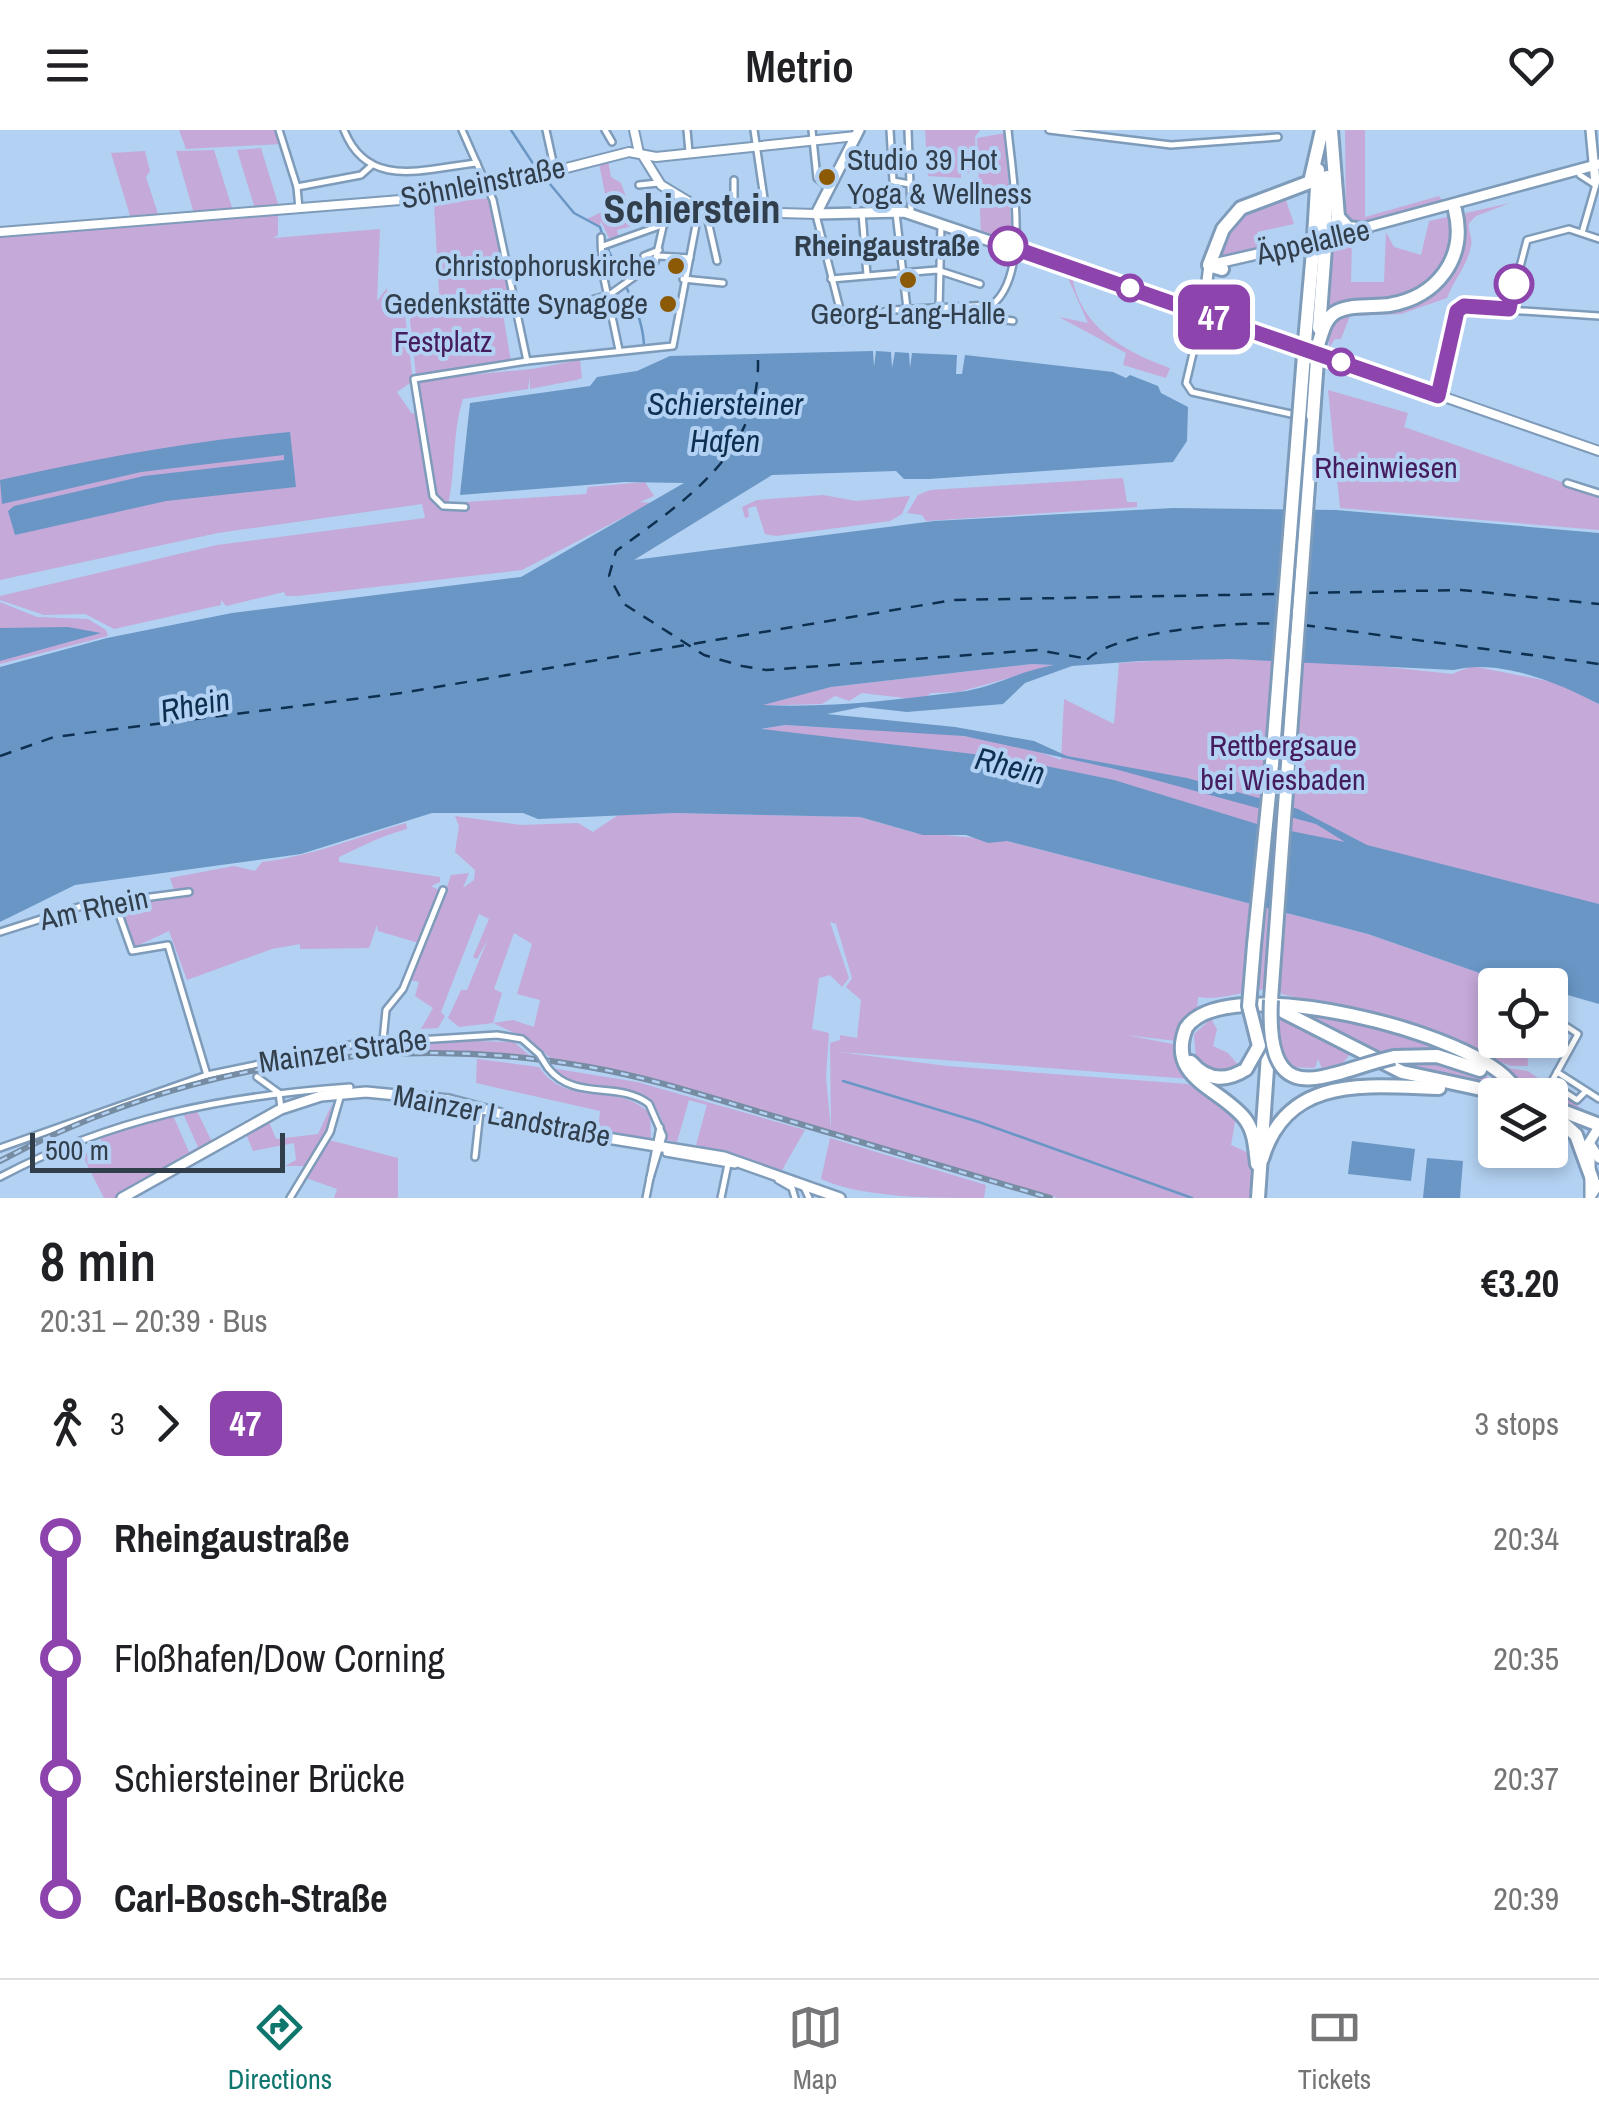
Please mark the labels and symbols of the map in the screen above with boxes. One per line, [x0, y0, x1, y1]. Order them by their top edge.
place label: Studio 39 Hot Yoga & Wellness [847, 139, 1032, 213]
street label: Söhnleinstraße [397, 146, 569, 218]
marker: Studio 39 Hot Yoga & Wellness [816, 166, 838, 188]
district label: Schierstein [604, 182, 780, 235]
street label: Äppelallee [1251, 209, 1373, 274]
place label: Rheingaustraße [794, 225, 980, 265]
marker: Rheingaustraße [989, 227, 1027, 265]
place label: Christophoruskirche [435, 245, 656, 285]
marker: Christophoruskirche [665, 255, 687, 277]
unlabelled marker [1495, 265, 1533, 303]
marker: Georg-Lang-Halle [897, 269, 919, 291]
unlabelled marker [1117, 275, 1143, 301]
place label: Gedenkstätte Synagoge [384, 283, 648, 323]
line badge: 47 [1169, 284, 1259, 350]
marker: Gedenkstätte Synagoge [657, 293, 679, 315]
place label: Georg-Lang-Halle [810, 293, 1006, 333]
park label: Festplatz [394, 321, 492, 361]
unlabelled marker [1328, 349, 1354, 375]
water label: Schiersteiner Hafen [647, 382, 804, 462]
park label: Rheinwiesen [1314, 447, 1458, 487]
water label: Rhein [156, 677, 233, 732]
park label: Rettbergsaue bei Wiesbaden [1200, 725, 1366, 799]
water label: Rhein [971, 736, 1049, 795]
street label: Am Rhein [35, 877, 151, 939]
street label: Mainzer Straße [256, 1018, 430, 1082]
street label: Mainzer Landstraße [390, 1074, 614, 1156]
scale bar [30, 1128, 285, 1172]

